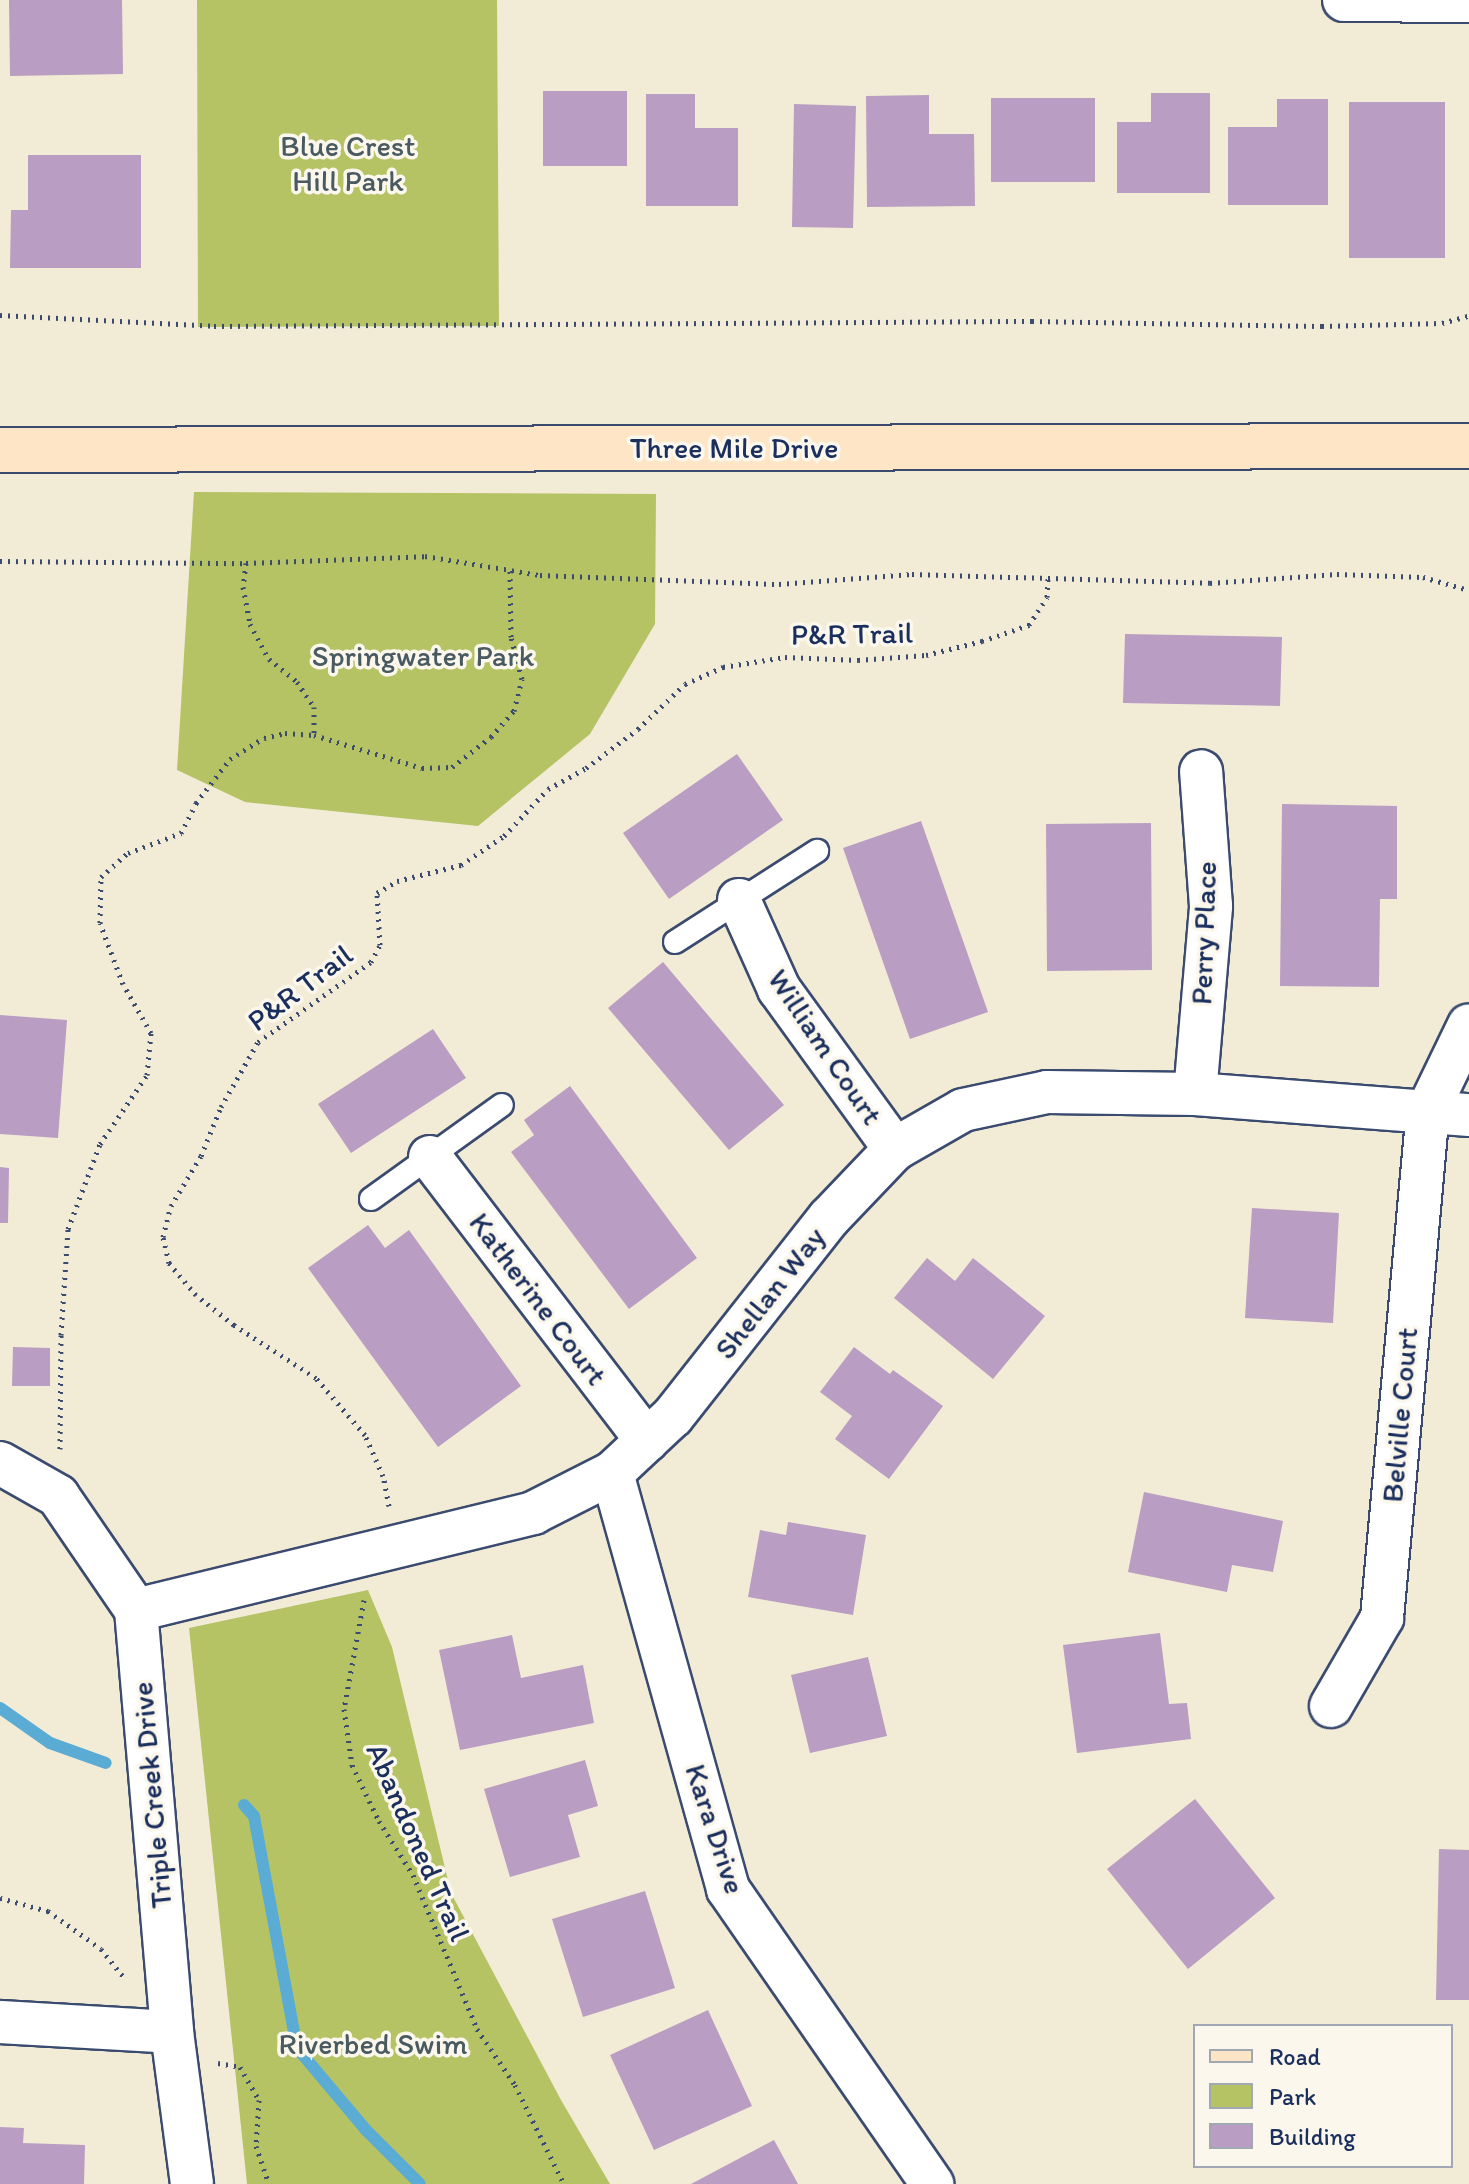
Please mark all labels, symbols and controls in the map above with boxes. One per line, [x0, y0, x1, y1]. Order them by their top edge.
park label: Blue Crest Hill Park [280, 128, 416, 198]
street label: Three Mile Drive [630, 430, 838, 466]
street label: P&R Trail [792, 615, 912, 653]
park label: Springwater Park [312, 638, 534, 674]
street label: Perry Place [1184, 860, 1224, 1006]
street label: P&R Trail [241, 937, 359, 1039]
street label: William Court [760, 962, 890, 1132]
street label: Katherine Court [461, 1205, 615, 1393]
street label: Shellan Way [708, 1220, 832, 1366]
street label: Belville Court [1374, 1326, 1426, 1504]
street label: Triple Creek Drive [124, 1680, 180, 1910]
street label: Abandoned Trail [359, 1738, 477, 1946]
street label: Kara Drive [677, 1759, 753, 1899]
legend [1193, 2024, 1453, 2168]
park label: Riverbed Swim [279, 2026, 467, 2062]
text: Road [1269, 2042, 1321, 2071]
text: Park [1269, 2082, 1316, 2111]
text: Building [1269, 2122, 1356, 2151]

